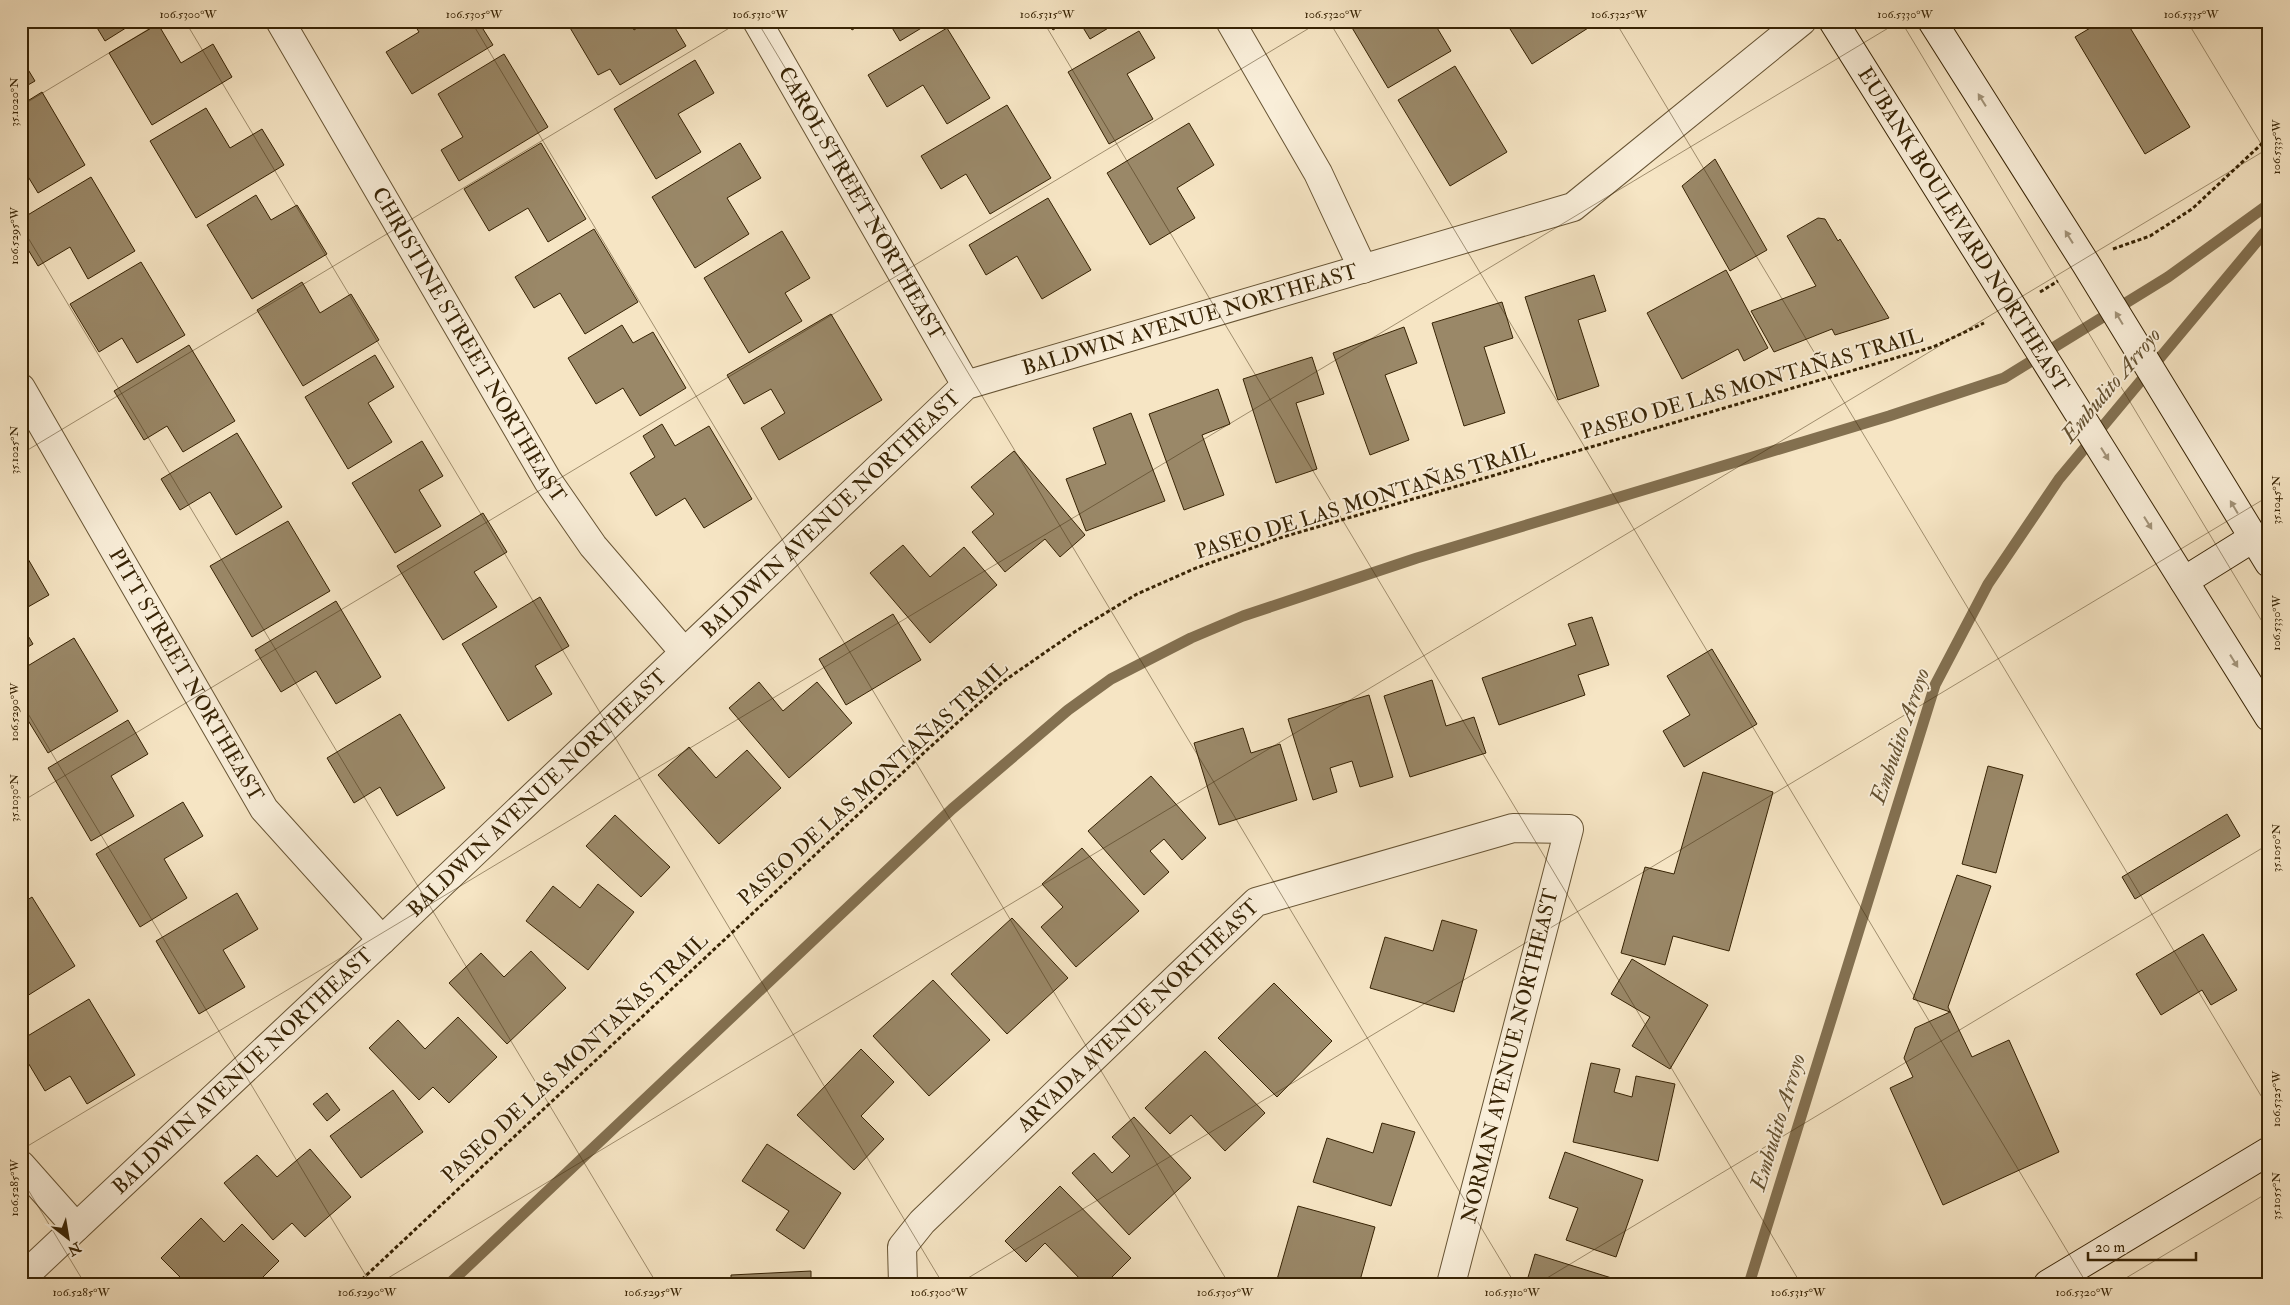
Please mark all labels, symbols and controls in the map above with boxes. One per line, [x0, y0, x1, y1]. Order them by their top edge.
text: 106.5300°W [159, 7, 217, 22]
text: 106.5305°W [446, 7, 503, 22]
text: 106.5310°W [732, 7, 788, 22]
text: 106.5315°W [1020, 7, 1075, 22]
text: 106.5320°W [1304, 7, 1362, 22]
text: 106.5325°W [1591, 7, 1648, 22]
text: 106.5330°W [1877, 7, 1934, 22]
text: 106.5335°W [2164, 7, 2219, 22]
street label: CAROL STREET NORTHEAST [772, 61, 951, 345]
street label: EUBANK BOULEVARD NORTHEAST [1852, 62, 2076, 397]
text: 35.1020°N [7, 77, 22, 127]
one-way arrow [1978, 93, 1987, 107]
text: 106.5335°W [2269, 119, 2284, 174]
street label: CHRISTINE STREET NORTHEAST [366, 182, 573, 508]
text: 106.5295°W [7, 206, 22, 265]
one-way arrow [2065, 231, 2074, 244]
street label: BALDWIN AVENUE NORTHEAST [1019, 257, 1361, 381]
one-way arrow [2114, 311, 2123, 324]
street label: PASEO DE LAS MONTAÑAS TRAIL [1578, 322, 1926, 446]
water label: Embudito Arroyo [2054, 322, 2167, 450]
street label: BALDWIN AVENUE NORTHEAST [695, 384, 966, 644]
text: 35.1025°N [7, 425, 22, 474]
street label: PASEO DE LAS MONTAÑAS TRAIL [1192, 436, 1538, 566]
one-way arrow [2100, 448, 2110, 461]
text: 35.1045°N [2269, 475, 2284, 525]
one-way arrow [2229, 501, 2238, 514]
one-way arrow [2143, 516, 2152, 529]
street label: PITT STREET NORTHEAST [103, 543, 270, 806]
text: 106.5330°W [2269, 594, 2284, 651]
street label: PASEO DE LAS MONTAÑAS TRAIL [732, 654, 1014, 912]
one-way arrow [2229, 654, 2238, 667]
street label: BALDWIN AVENUE NORTHEAST [401, 663, 673, 923]
water label: Embudito Arroyo [1863, 664, 1936, 809]
text: 106.5290°W [7, 682, 22, 741]
text: 35.1030°N [7, 774, 22, 822]
text: 35.1050°N [2269, 823, 2284, 872]
street label: NORMAN AVENUE NORTHEAST [1455, 886, 1565, 1226]
street label: ARVADA AVENUE NORTHEAST [1010, 893, 1265, 1138]
street label: PASEO DE LAS MONTAÑAS TRAIL [436, 927, 714, 1189]
street label: BALDWIN AVENUE NORTHEAST [106, 941, 379, 1200]
water label: Embudito Arroyo [1743, 1050, 1812, 1196]
text: 106.5325°W [2269, 1070, 2284, 1127]
text: 106.5285°W [7, 1159, 22, 1217]
text: 35.1055°N [2269, 1172, 2284, 1220]
north arrow [42, 1212, 92, 1262]
scale bar [2088, 1230, 2195, 1262]
text: N [64, 1238, 85, 1259]
text: 20 m [2095, 1238, 2125, 1257]
text: 106.5285°W [52, 1285, 110, 1300]
text: 106.5290°W [338, 1285, 397, 1300]
text: 106.5295°W [624, 1285, 683, 1300]
text: 106.5300°W [910, 1285, 968, 1300]
text: 106.5305°W [1197, 1285, 1254, 1300]
text: 106.5310°W [1484, 1285, 1540, 1300]
text: 106.5315°W [1771, 1285, 1826, 1300]
text: 106.5320°W [2055, 1285, 2113, 1300]

